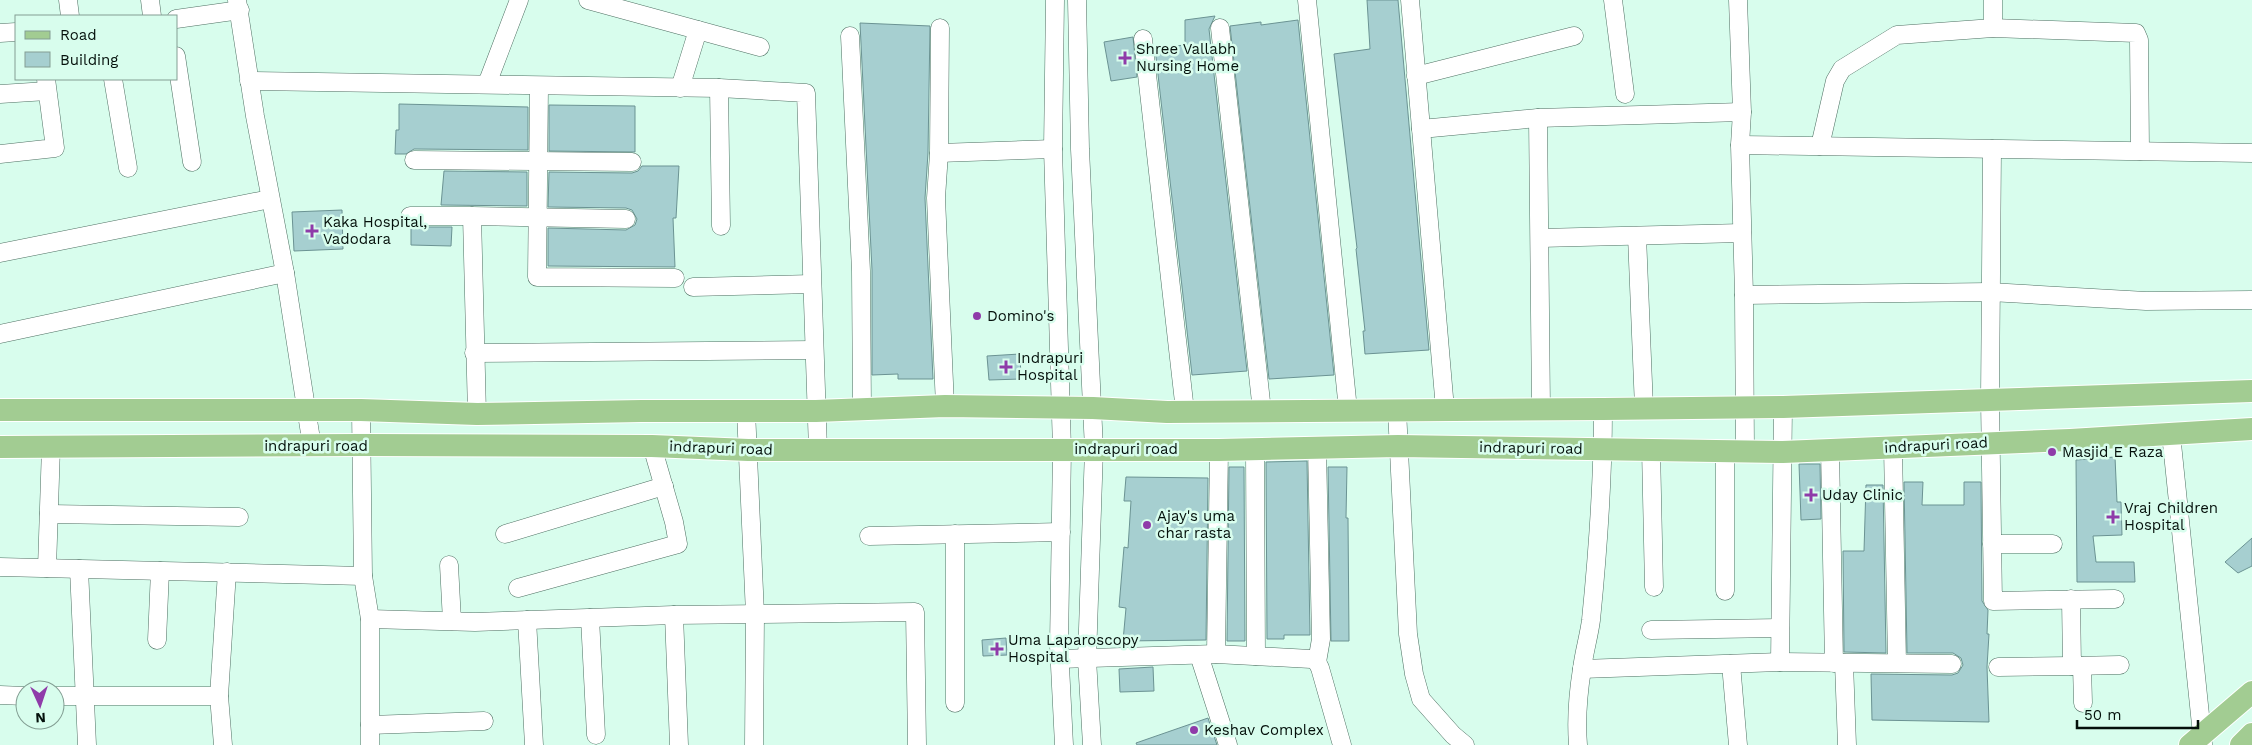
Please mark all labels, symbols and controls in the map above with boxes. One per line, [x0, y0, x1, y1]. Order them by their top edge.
legend [15, 15, 178, 80]
text: Road [60, 26, 97, 44]
place label: Shree Vallabh Nursing Home [1136, 40, 1239, 75]
text: Building [60, 51, 118, 69]
marker: Shree Vallabh Nursing Home [1118, 51, 1132, 65]
place label: Kaka Hospital, Vadodara [323, 213, 427, 248]
marker: Kaka Hospital, Vadodara [305, 224, 319, 238]
place label: Domino's [987, 307, 1054, 325]
marker: Domino's [971, 310, 983, 322]
place label: Indrapuri Hospital [1017, 349, 1083, 384]
marker: Indrapuri Hospital [999, 360, 1013, 374]
street label: indrapuri road [1884, 433, 1988, 457]
street label: indrapuri road [264, 437, 368, 455]
street label: indrapuri road [669, 437, 773, 459]
street label: indrapuri road [1479, 438, 1583, 458]
street label: indrapuri road [1074, 440, 1178, 458]
place label: Masjid E Raza [2062, 443, 2164, 461]
marker: Masjid E Raza [2046, 446, 2058, 458]
place label: Uday Clinic [1822, 486, 1903, 504]
marker: Uday Clinic [1804, 488, 1818, 502]
place label: Vraj Children Hospital [2124, 499, 2218, 534]
place label: Ajay's uma char rasta [1157, 507, 1236, 542]
marker: Vraj Children Hospital [2106, 510, 2120, 524]
marker: Ajay's uma char rasta [1141, 519, 1153, 531]
place label: Uma Laparoscopy Hospital [1008, 631, 1139, 666]
marker: Uma Laparoscopy Hospital [990, 642, 1004, 656]
north arrow [15, 680, 65, 730]
scale bar [2077, 698, 2198, 730]
text: 50 m [2084, 706, 2121, 724]
text: N [35, 710, 46, 726]
place label: Keshav Complex [1204, 721, 1324, 739]
marker: Keshav Complex [1188, 724, 1200, 736]

